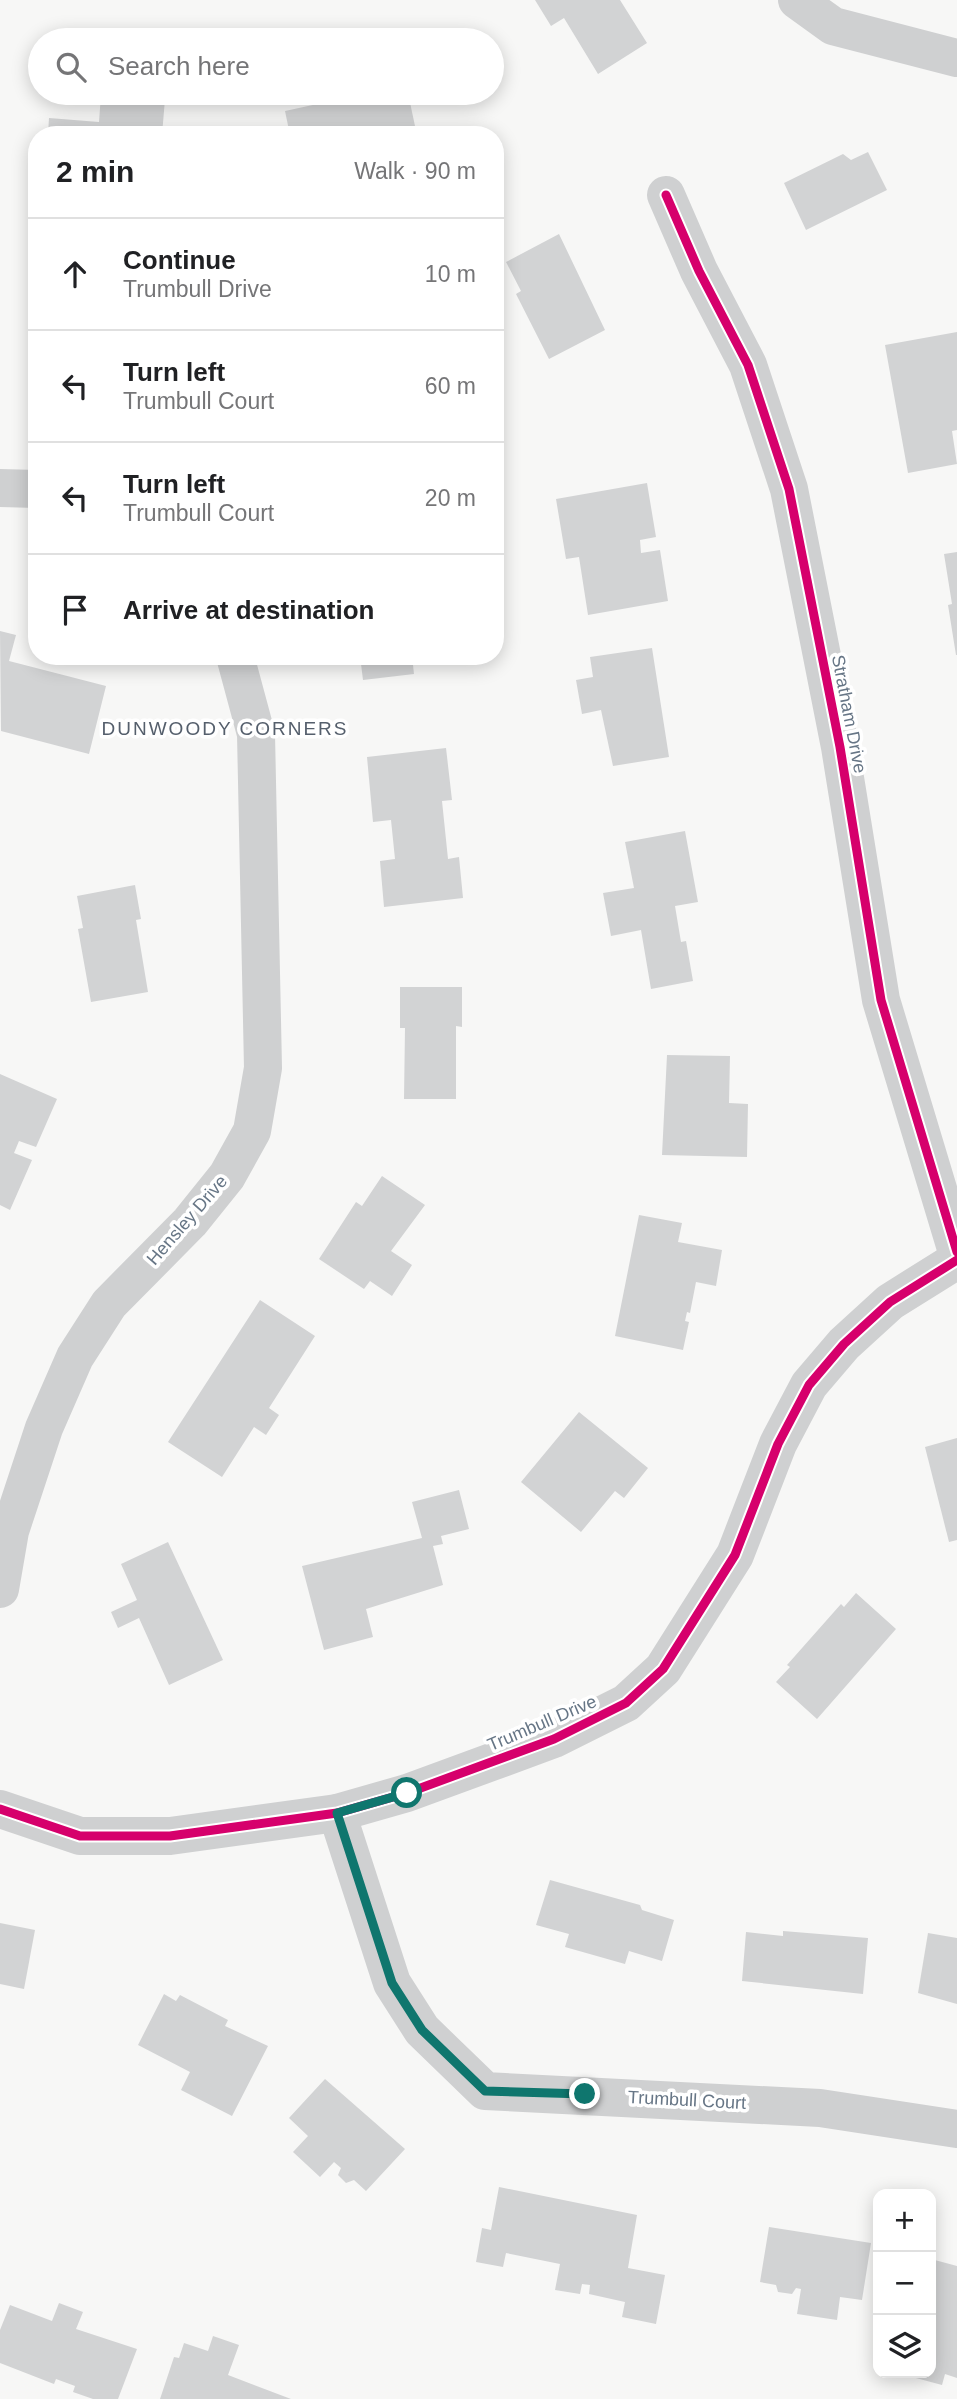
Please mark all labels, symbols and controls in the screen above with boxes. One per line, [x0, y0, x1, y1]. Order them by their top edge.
search box [28, 28, 504, 105]
icon: search [52, 48, 90, 86]
text: Search here [108, 51, 250, 81]
text: 2 min [56, 155, 134, 188]
text: Walk · 90 m [354, 158, 476, 184]
text: Continue [123, 245, 236, 275]
icon: ahead [56, 255, 94, 293]
text: 10 m [425, 261, 476, 287]
text: Trumbull Drive [123, 276, 272, 302]
text: Turn left [123, 357, 225, 387]
icon: left [56, 367, 94, 405]
text: 60 m [425, 373, 476, 399]
text: Trumbull Court [123, 388, 274, 414]
text: Turn left [123, 469, 225, 499]
icon: left [56, 479, 94, 517]
text: 20 m [425, 485, 476, 511]
text: Trumbull Court [123, 500, 274, 526]
icon: arrive [56, 591, 94, 629]
text: Arrive at destination [123, 595, 374, 625]
street label: Stratham Drive [828, 653, 870, 775]
district label: DUNWOODY CORNERS [102, 718, 349, 739]
street label: Hensley Drive [143, 1171, 231, 1269]
street label: Trumbull Drive [485, 1691, 599, 1755]
route start [391, 1777, 422, 1808]
route end [569, 2078, 600, 2109]
street label: Trumbull Court [627, 2087, 747, 2113]
map controls [873, 2189, 936, 2378]
button: + [873, 2189, 936, 2252]
button: − [873, 2252, 936, 2315]
button: layers [873, 2315, 936, 2378]

